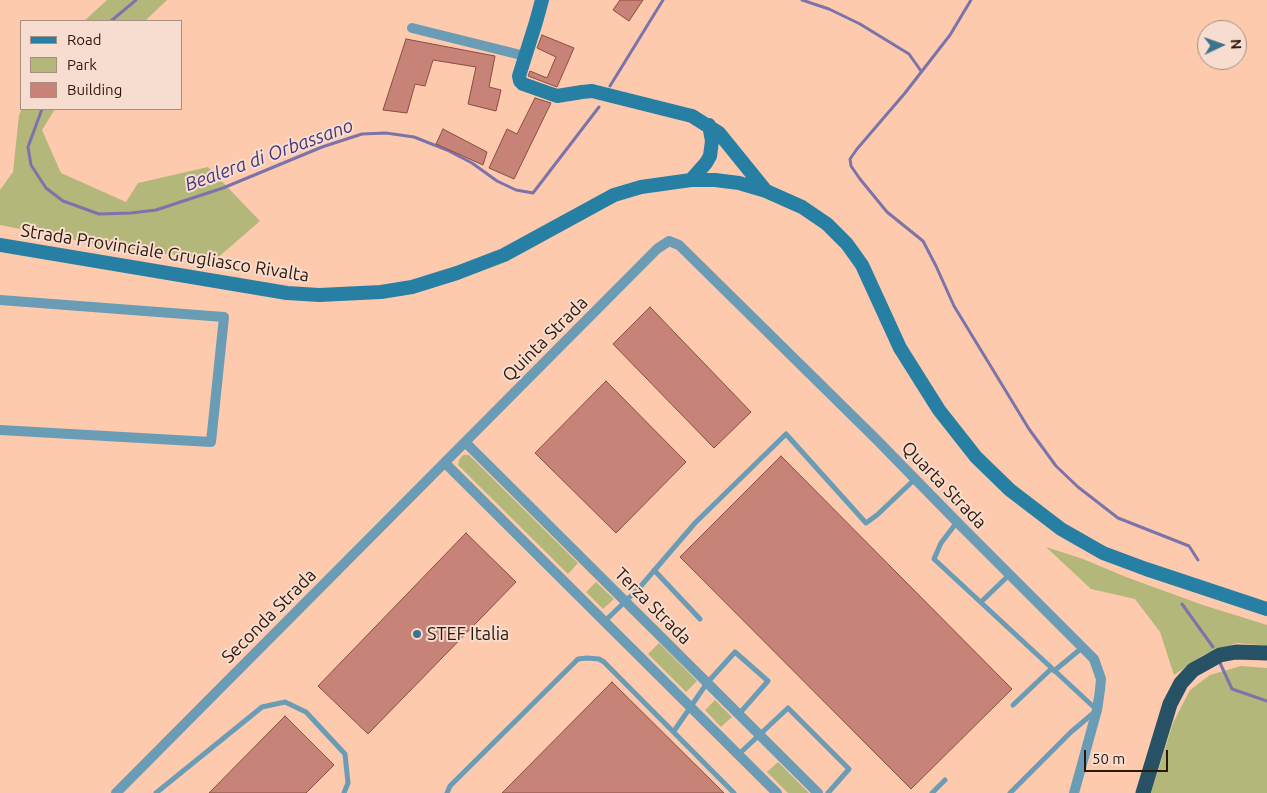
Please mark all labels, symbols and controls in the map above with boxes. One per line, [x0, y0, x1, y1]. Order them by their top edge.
legend [20, 20, 182, 110]
north arrow [1197, 20, 1247, 70]
text: Road [67, 31, 102, 48]
text: N [1228, 39, 1244, 50]
text: Park [67, 56, 97, 73]
text: Building [67, 81, 122, 98]
water label: Bealera di Orbassano [182, 114, 356, 196]
street label: Strada Provinciale Grugliasco Rivalta [19, 220, 311, 286]
street label: Quinta Strada [498, 292, 592, 386]
street label: Quarta Strada [897, 437, 991, 533]
street label: Terza Strada [610, 563, 696, 649]
street label: Seconda Strada [217, 564, 321, 668]
place label: STEF Italia [427, 623, 509, 645]
marker: STEF Italia [411, 628, 423, 640]
scale bar [1087, 740, 1171, 772]
text: 50 m [1092, 750, 1125, 767]

